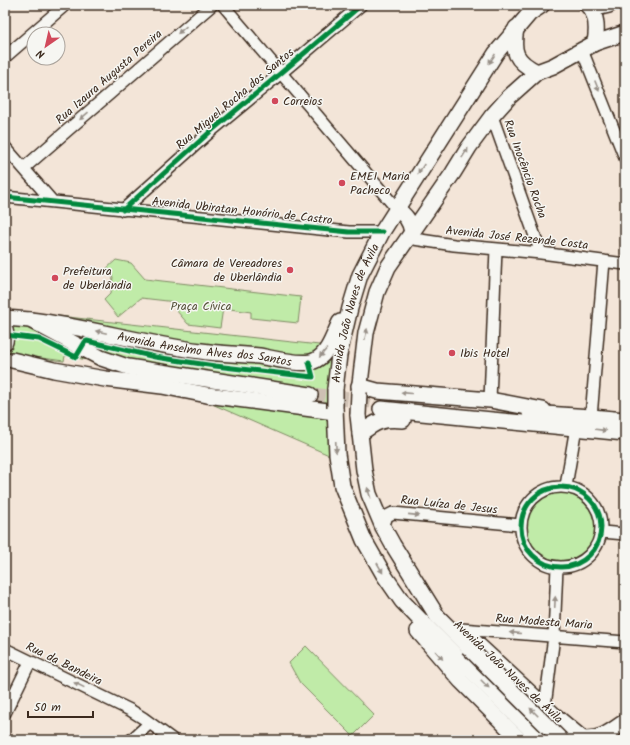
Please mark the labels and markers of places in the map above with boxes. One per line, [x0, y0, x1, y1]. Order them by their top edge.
place label: Correios [283, 92, 322, 111]
marker: Correios [270, 96, 280, 106]
place label: EMEI Maria Pacheco [350, 167, 410, 200]
marker: EMEI Maria Pacheco [337, 178, 347, 188]
place label: Câmara de Vereadores de Uberlândia [171, 254, 282, 287]
place label: Prefeitura de Uberlândia [63, 262, 132, 295]
marker: Câmara de Vereadores de Uberlândia [285, 265, 295, 275]
marker: Prefeitura de Uberlândia [50, 273, 60, 283]
place label: Ibis Hotel [460, 344, 509, 363]
marker: Ibis Hotel [447, 348, 457, 358]

